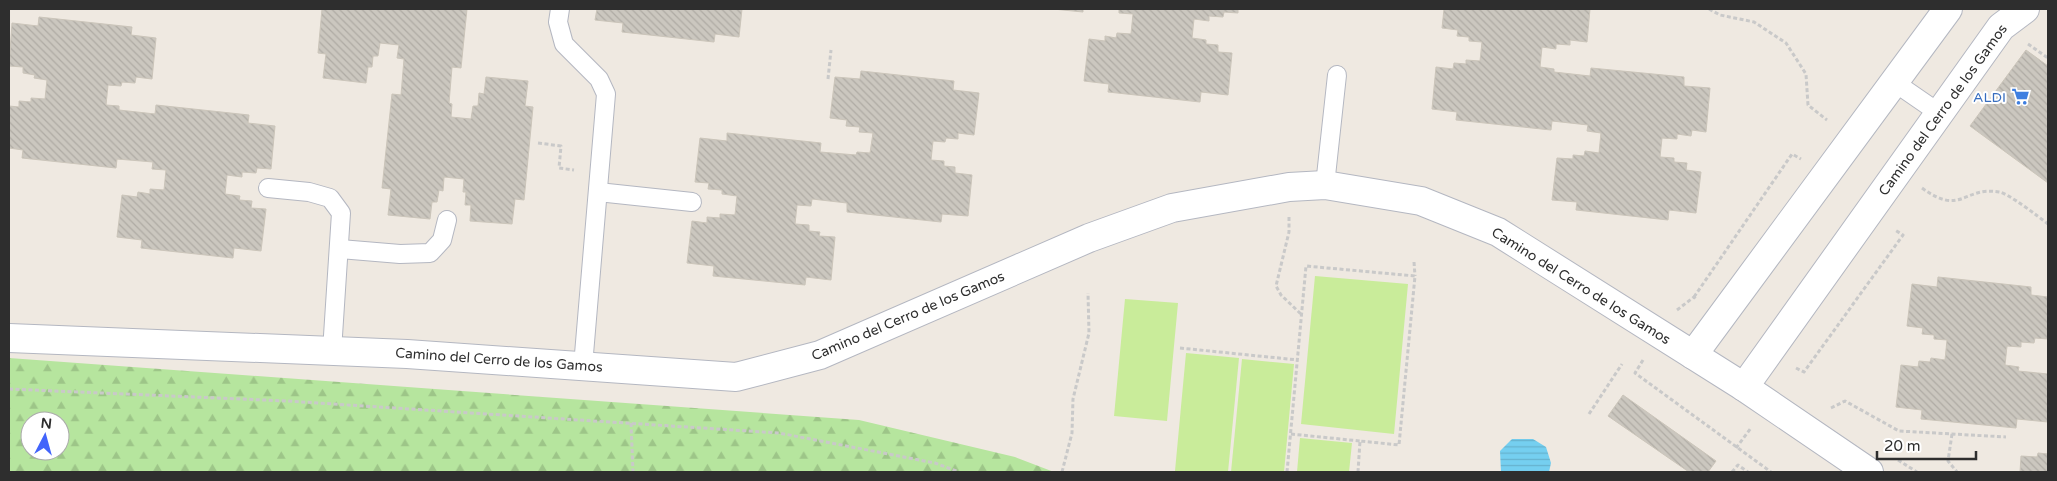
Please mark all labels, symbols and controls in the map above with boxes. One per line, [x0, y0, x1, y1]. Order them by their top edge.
street label: Camino del Cerro de los Gamos [1875, 21, 2011, 199]
supermarket icon: ALDI [2010, 87, 2030, 107]
place label: ALDI [1973, 89, 2006, 106]
street label: Camino del Cerro de los Gamos [1488, 224, 1674, 348]
street label: Camino del Cerro de los Gamos [809, 267, 1007, 364]
street label: Camino del Cerro de los Gamos [395, 344, 604, 376]
north arrow [20, 411, 70, 461]
text: N [40, 415, 53, 433]
scale bar [1877, 428, 1976, 460]
text: 20 m [1884, 437, 1921, 455]

